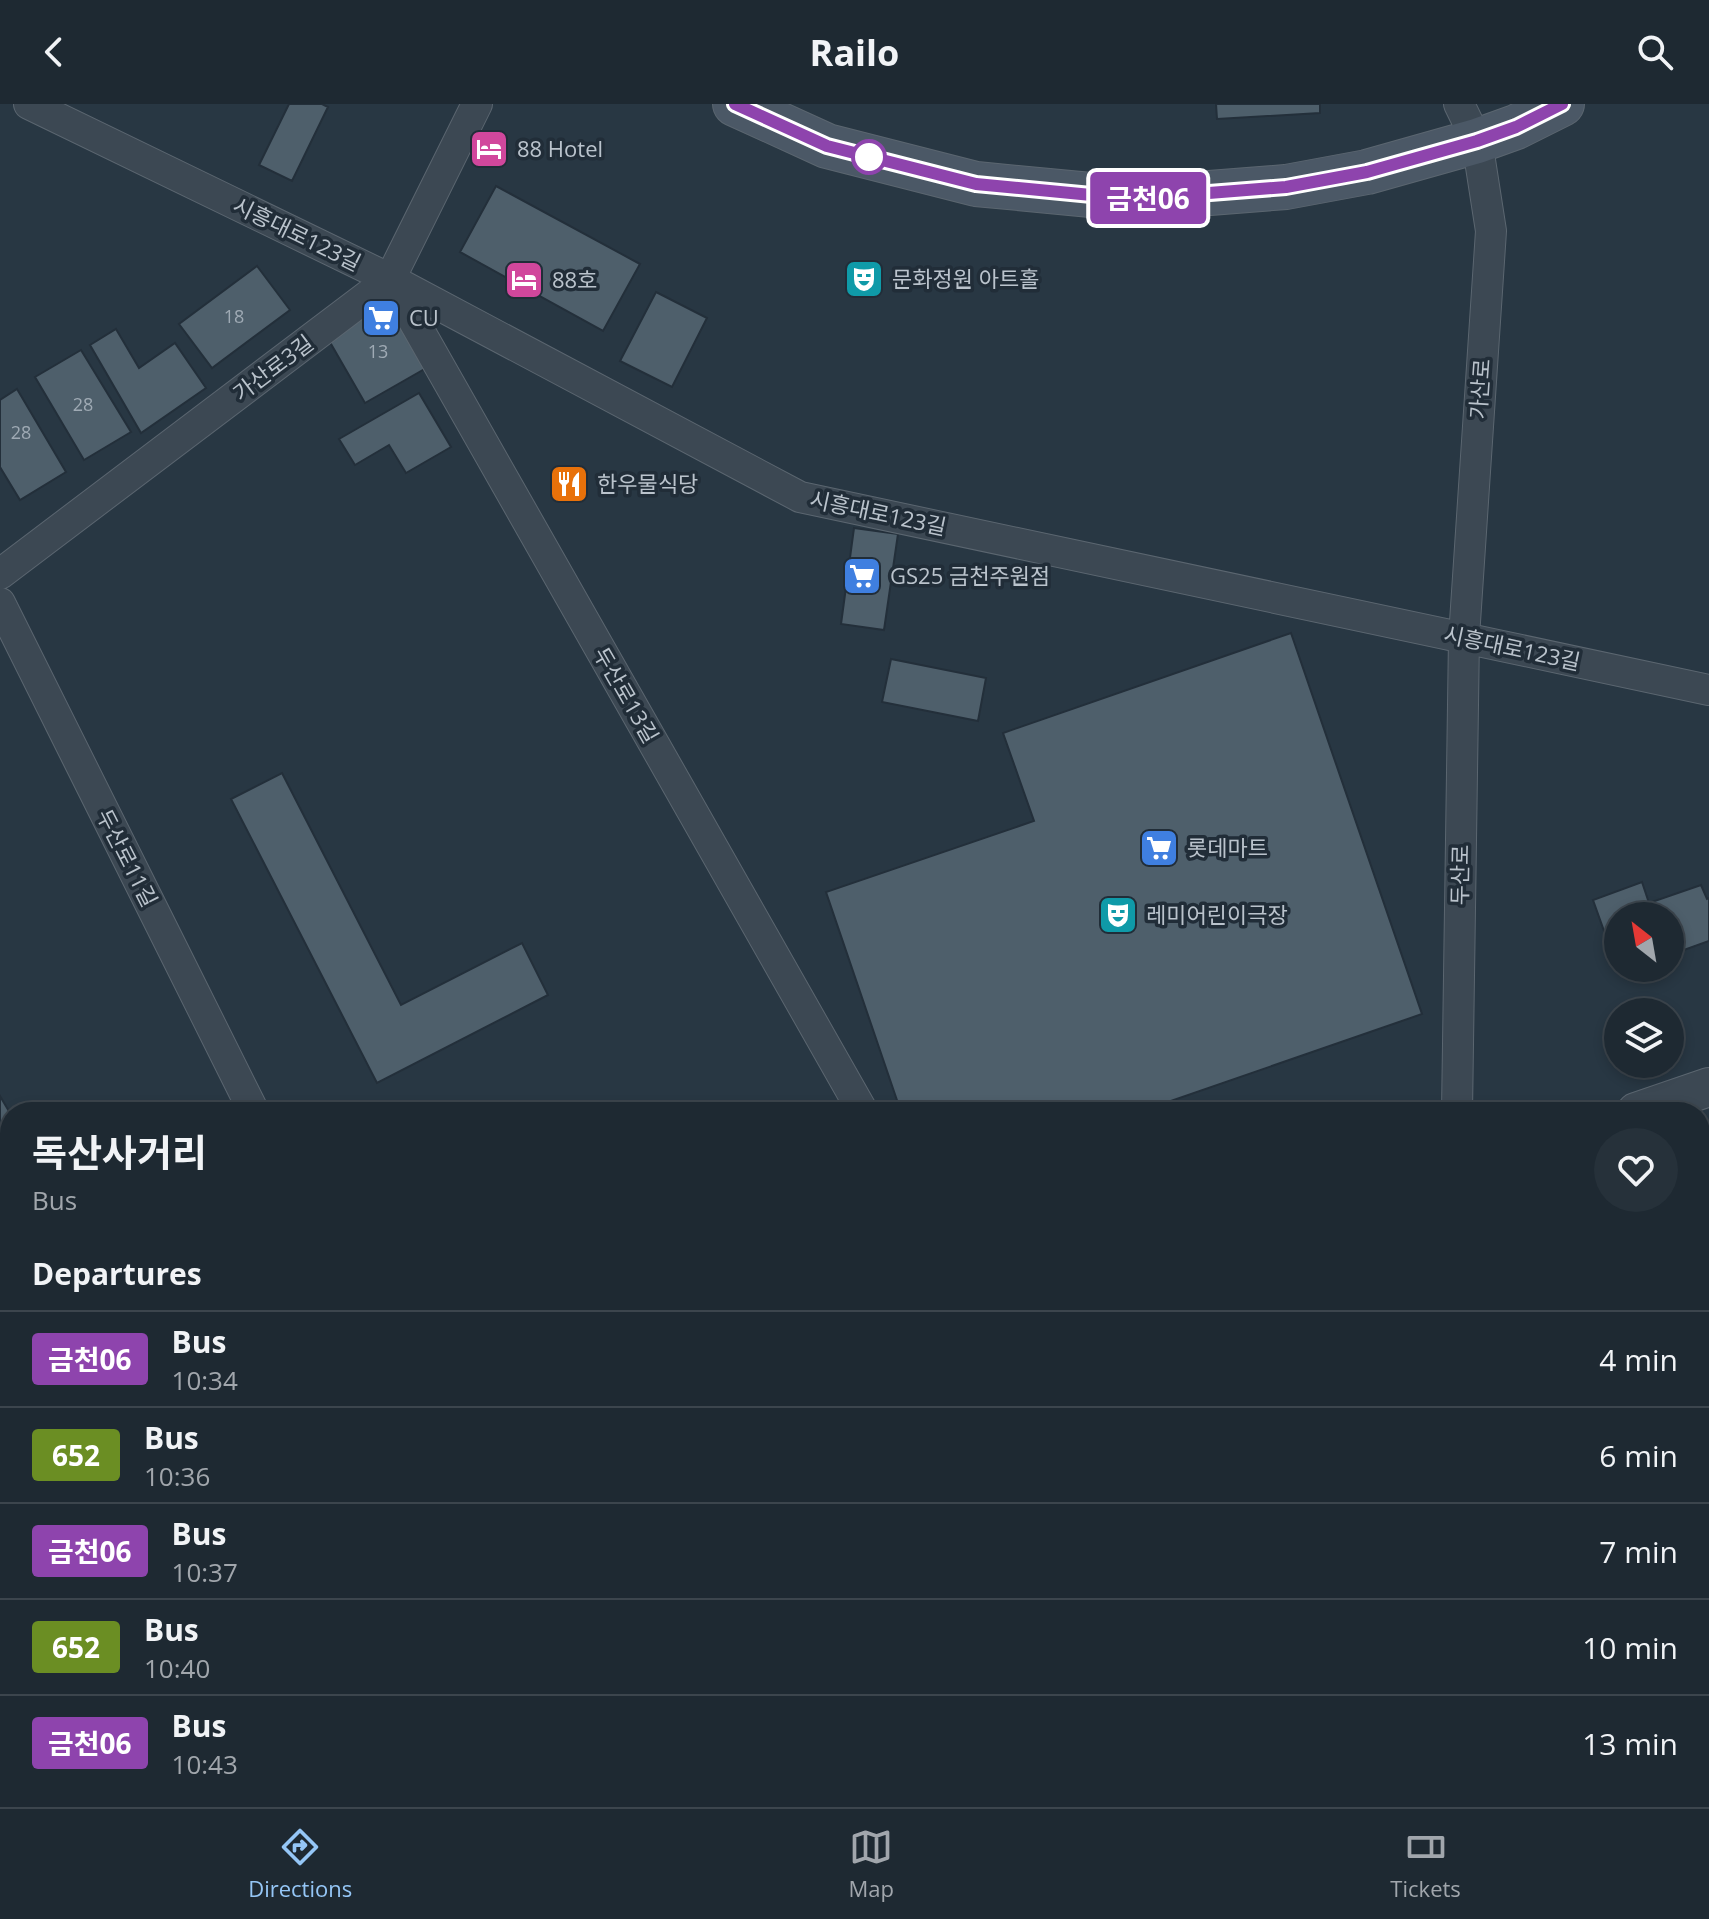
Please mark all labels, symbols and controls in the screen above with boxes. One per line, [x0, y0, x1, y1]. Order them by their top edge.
text: Railo [810, 28, 899, 77]
icon: back [32, 30, 76, 74]
icon: search [1633, 30, 1677, 74]
hotel icon: 88 Hotel [468, 128, 510, 170]
place label: 88 Hotel [517, 133, 603, 163]
unlabelled marker [852, 140, 886, 174]
line badge: 금천06 [1092, 172, 1204, 224]
text: 금천06 [1106, 179, 1190, 217]
street label: 시흥대로123길 [228, 189, 366, 277]
theatre icon: 문화정원 아트홀 [843, 258, 885, 300]
hotel icon: 88호 [503, 259, 545, 301]
place label: 문화정원 아트홀 [892, 263, 1039, 293]
place label: 88호 [552, 264, 597, 294]
supermarket icon: CU [360, 297, 402, 339]
place label: CU [409, 302, 439, 332]
house number: 18 [224, 304, 244, 328]
street label: 가산로3길 [226, 327, 319, 407]
house number: 13 [368, 339, 388, 363]
street label: 가산로 [1462, 358, 1496, 420]
house number: 28 [73, 392, 93, 416]
house number: 28 [11, 420, 31, 444]
restaurant icon: 한우물식당 [548, 463, 590, 505]
place label: 한우물식당 [597, 468, 698, 498]
street label: 시흥대로123길 [807, 483, 949, 541]
supermarket icon: GS25 금천주원점 [841, 555, 883, 597]
place label: GS25 금천주원점 [890, 560, 1050, 590]
street label: 시흥대로123길 [1441, 618, 1583, 676]
street label: 두산로13길 [587, 641, 666, 748]
street label: 두산로11길 [90, 803, 165, 912]
supermarket icon: 롯데마트 [1138, 827, 1180, 869]
place label: 롯데마트 [1187, 832, 1268, 862]
street label: 두산로 [1443, 844, 1475, 906]
theatre icon: 레미어린이극장 [1097, 894, 1139, 936]
place label: 레미어린이극장 [1146, 899, 1288, 929]
north arrow [1604, 902, 1684, 982]
map controls [1604, 902, 1684, 1078]
button: layers [1604, 998, 1684, 1078]
text: 독산사거리 [32, 1126, 207, 1178]
button: heart [1594, 1128, 1678, 1212]
text: Bus [32, 1182, 77, 1218]
text: Departures [32, 1253, 202, 1294]
text: Bus [172, 1321, 226, 1362]
text: 4 min [1599, 1339, 1678, 1380]
text: 금천06 [48, 1340, 132, 1378]
text: 10:34 [172, 1362, 238, 1398]
text: Bus [144, 1417, 199, 1458]
text: 6 min [1599, 1435, 1678, 1476]
text: 652 [52, 1436, 100, 1474]
text: 10:36 [144, 1458, 210, 1494]
text: Bus [172, 1513, 226, 1554]
text: 7 min [1599, 1531, 1678, 1572]
text: 금천06 [48, 1532, 132, 1570]
text: 10:37 [172, 1554, 238, 1590]
text: Bus [144, 1609, 199, 1650]
text: 10 min [1582, 1627, 1678, 1668]
text: 652 [52, 1628, 100, 1666]
text: 10:40 [144, 1650, 210, 1686]
text: Bus [172, 1705, 226, 1746]
text: 13 min [1582, 1723, 1678, 1764]
text: 금천06 [48, 1724, 132, 1762]
text: 10:43 [172, 1746, 238, 1782]
tab: Directions [248, 1825, 352, 1903]
tab: Map [849, 1825, 894, 1903]
tab: Tickets [1390, 1825, 1461, 1903]

